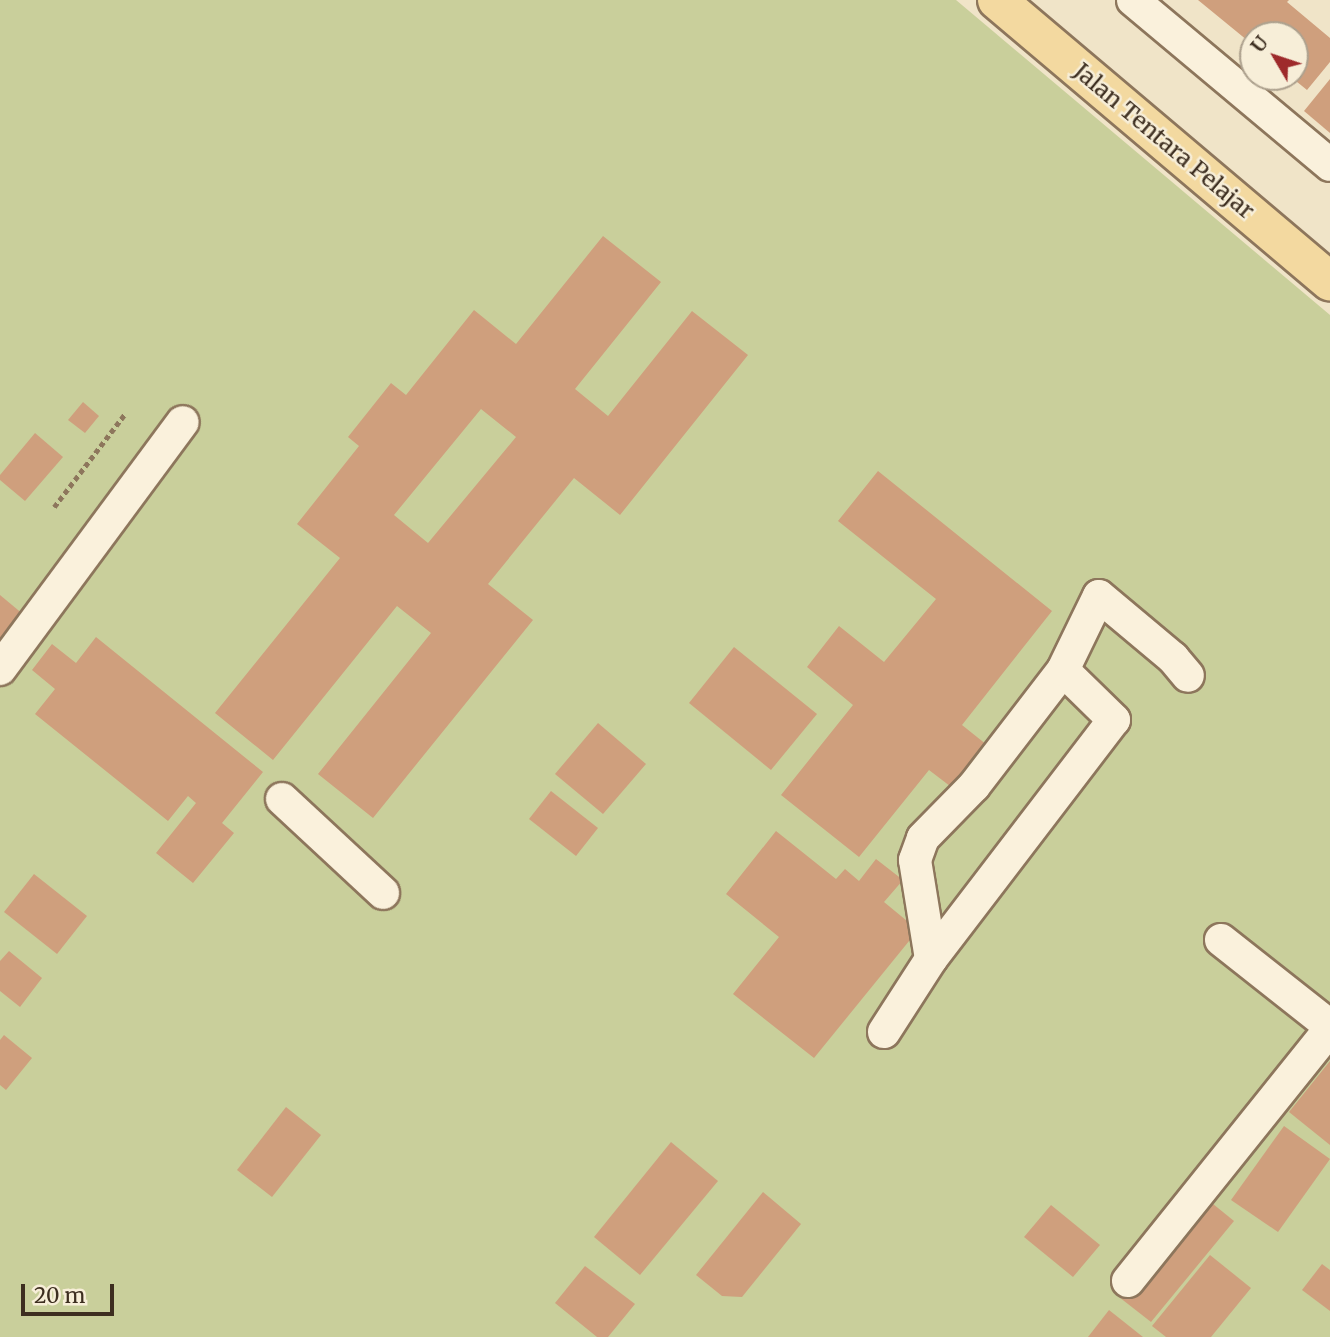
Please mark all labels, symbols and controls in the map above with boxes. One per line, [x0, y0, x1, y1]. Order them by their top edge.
north arrow [1239, 21, 1309, 91]
text: U [1245, 31, 1273, 57]
street label: Jalan Tentara Pelajar [1068, 57, 1260, 225]
scale bar [24, 1270, 117, 1314]
text: 20 m [34, 1282, 85, 1309]

